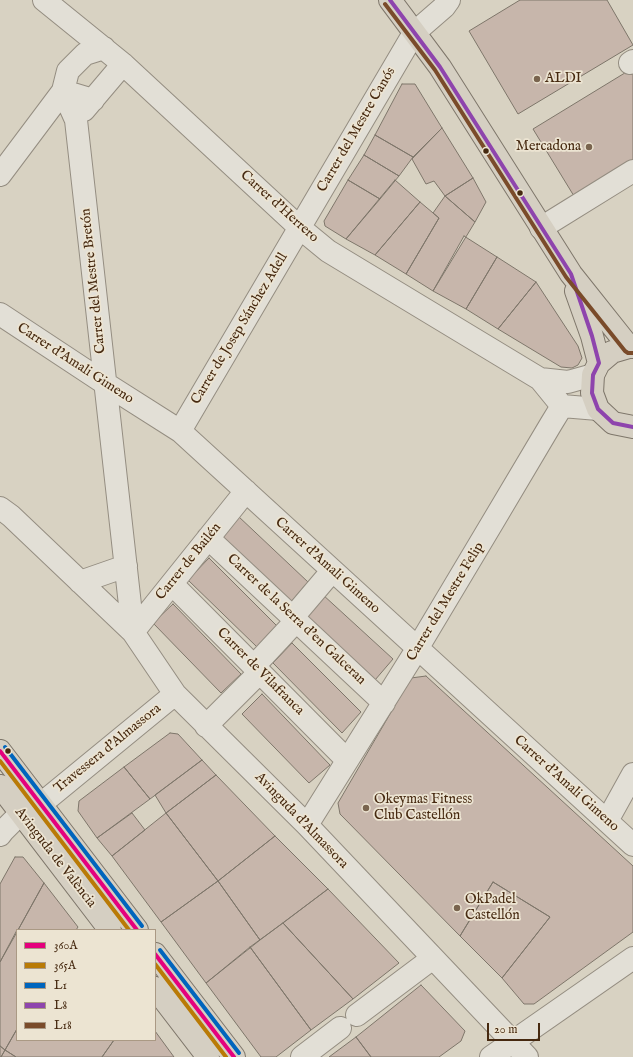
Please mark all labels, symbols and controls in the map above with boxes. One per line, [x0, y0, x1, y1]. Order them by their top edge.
street label: Carrer del Mestre Canós [314, 65, 400, 195]
place label: ALDI [545, 71, 582, 87]
marker: ALDI [532, 74, 542, 84]
place label: Mercadona [516, 139, 581, 155]
marker: Mercadona [584, 142, 594, 152]
unlabelled marker [481, 146, 491, 156]
street label: Carrer d'Herrero [236, 167, 322, 247]
unlabelled marker [515, 188, 525, 198]
street label: Carrer del Mestre Bretón [78, 207, 110, 355]
street label: Carrer de Josep Sánchez Adell [188, 250, 292, 408]
street label: Carrer d'Amali Gimeno [14, 320, 136, 408]
street label: Carrer d'Amali Gimeno [271, 514, 383, 618]
street label: Carrer de Bailén [153, 520, 225, 604]
street label: Carrer del Mestre Felip [404, 539, 488, 665]
street label: Carrer de la Serra d'en Galceran [223, 551, 369, 689]
street label: Carrer de Vilafranca [213, 625, 307, 719]
street label: Travessera d'Almassora [51, 701, 165, 797]
street label: Carrer d'Amali Gimeno [510, 732, 622, 836]
unlabelled marker [3, 746, 13, 756]
street label: Avinguda d'Almassora [251, 769, 351, 873]
place label: Okeymas Fitness Club Castellón [374, 792, 472, 824]
marker: Okeymas Fitness Club Castellón [361, 803, 371, 813]
street label: Avinguda de València [11, 804, 99, 912]
place label: OkPadel Castellón [465, 892, 520, 924]
marker: OkPadel Castellón [452, 903, 462, 913]
legend [16, 929, 156, 1041]
text: 360A [54, 938, 78, 953]
text: 365A [54, 958, 76, 973]
text: L1 [54, 978, 67, 993]
text: L8 [54, 998, 67, 1013]
scale bar [489, 1015, 542, 1041]
text: L18 [54, 1018, 72, 1033]
text: 20 m [494, 1022, 517, 1037]

